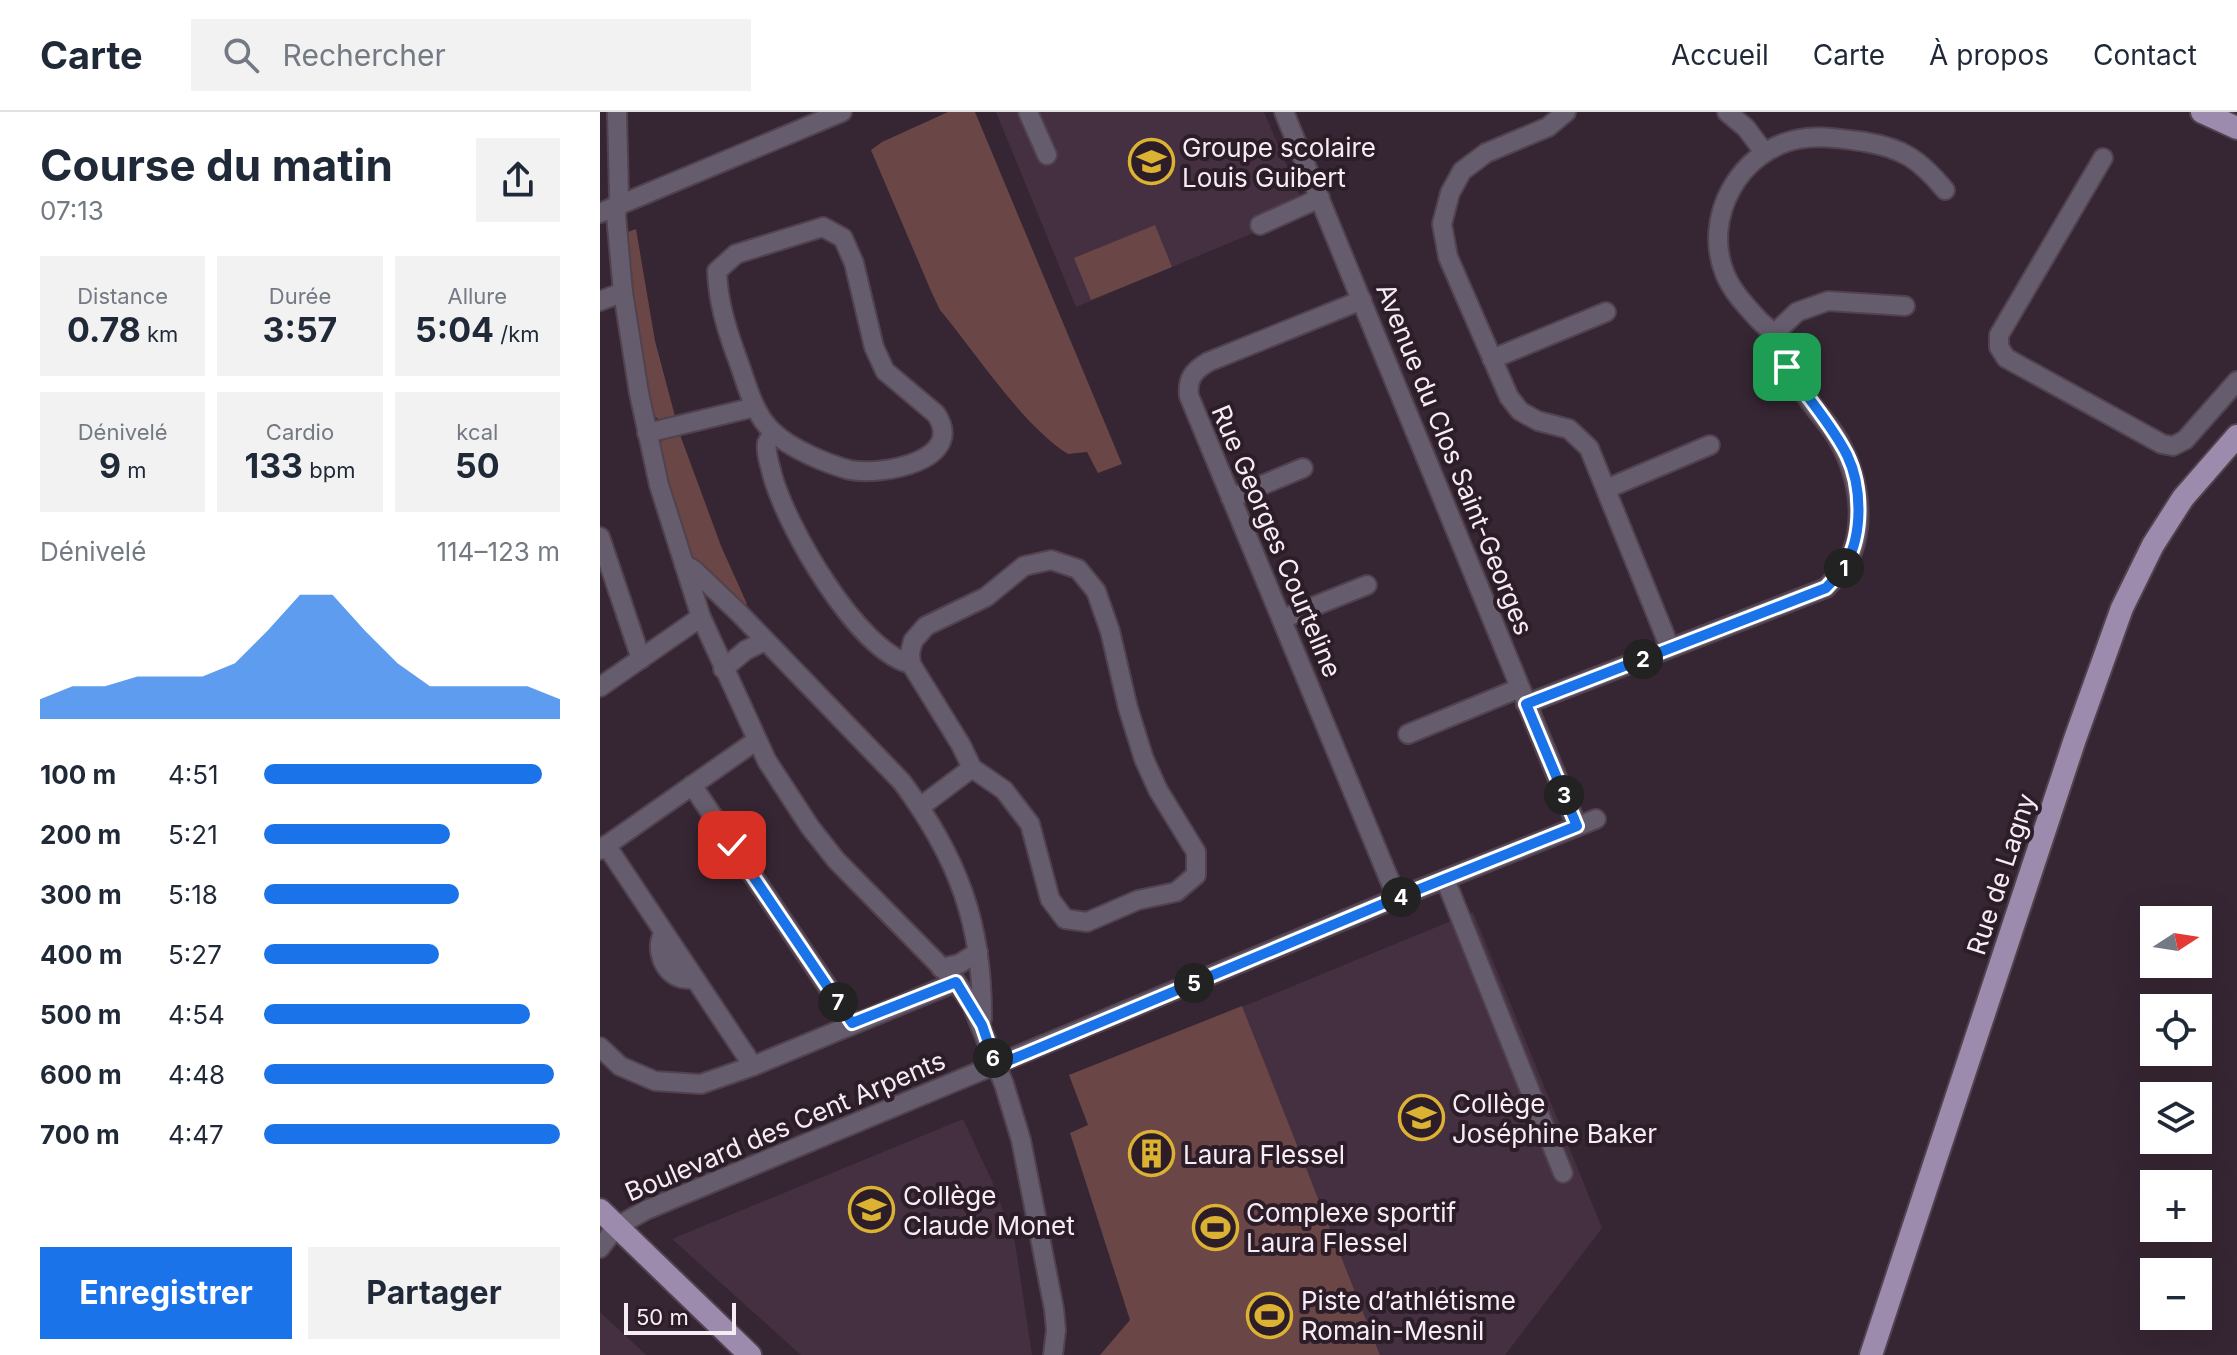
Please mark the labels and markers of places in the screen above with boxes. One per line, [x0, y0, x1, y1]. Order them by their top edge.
place label: Groupe scolaire Louis Guibert [1182, 132, 1376, 193]
school or university icon: Groupe scolaire Louis Guibert [1127, 138, 1175, 186]
pin [1753, 333, 1821, 401]
pin: 1 [1824, 548, 1864, 588]
pin: 2 [1623, 639, 1663, 679]
pin: 3 [1544, 775, 1584, 815]
pin [698, 811, 766, 879]
pin: 4 [1381, 877, 1421, 917]
pin: 5 [1174, 963, 1214, 1003]
pin: 7 [818, 982, 858, 1022]
pin: 6 [973, 1038, 1013, 1078]
place label: Collège Joséphine Baker [1452, 1088, 1657, 1149]
school or university icon: Collège Joséphine Baker [1397, 1094, 1445, 1142]
building icon: Laura Flessel [1128, 1130, 1176, 1178]
place label: Laura Flessel [1183, 1139, 1345, 1170]
place label: Collège Claude Monet [903, 1180, 1075, 1241]
school or university icon: Collège Claude Monet [848, 1186, 896, 1234]
place label: Complexe sportif Laura Flessel [1246, 1197, 1456, 1258]
sports icon: Complexe sportif Laura Flessel [1191, 1203, 1239, 1251]
place label: Piste d’athlétisme Romain-Mesnil [1301, 1285, 1516, 1346]
sports icon: Piste d’athlétisme Romain-Mesnil [1246, 1291, 1294, 1339]

